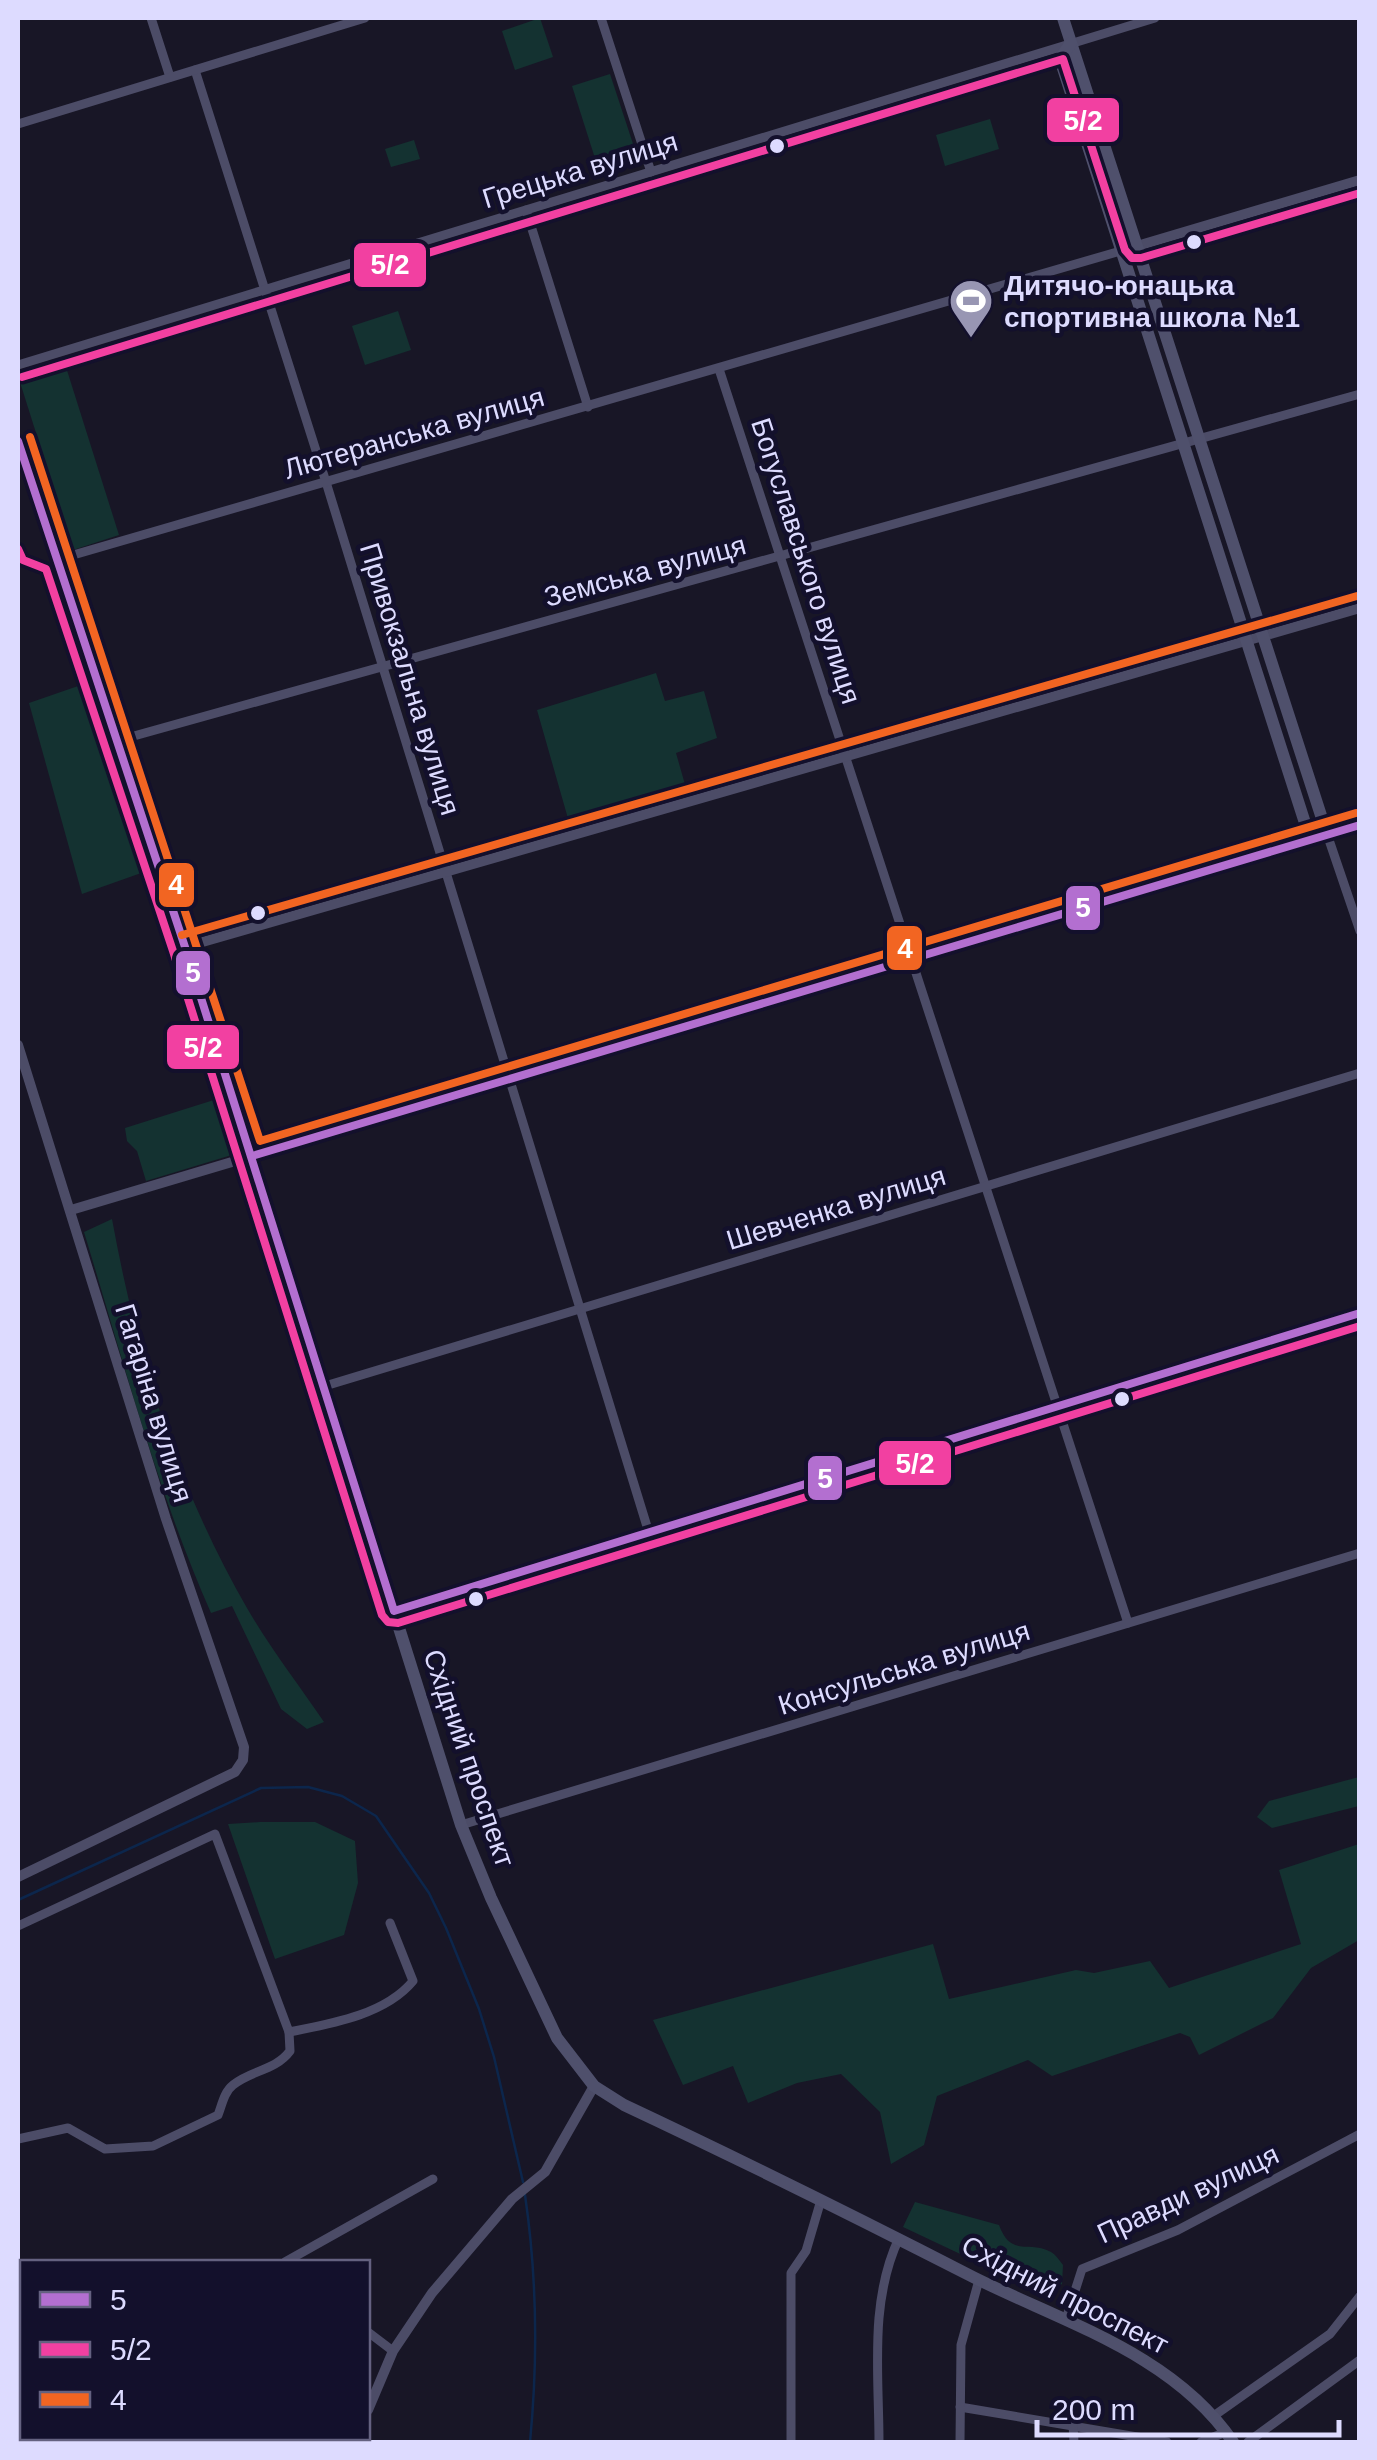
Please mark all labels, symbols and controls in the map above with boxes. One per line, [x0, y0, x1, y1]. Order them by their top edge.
line badge: 5/2 [1045, 96, 1121, 144]
text: 5/2 [1064, 105, 1102, 136]
street label: Грецька вулиця [479, 126, 681, 214]
unlabelled marker [767, 136, 787, 156]
unlabelled marker [1184, 232, 1204, 252]
line badge: 5/2 [352, 241, 428, 289]
text: 5/2 [371, 249, 409, 280]
place label: Дитячо-юнацька спортивна школа №1 [1004, 270, 1300, 333]
sports icon: Дитячо-юнацька спортивна школа №1 [948, 278, 994, 339]
street label: Лютеранська вулиця [280, 381, 548, 485]
street label: Богуславського вулиця [745, 414, 867, 708]
street label: Земська вулиця [541, 529, 749, 613]
street label: Привокзальна вулиця [354, 539, 466, 819]
line badge: 4 [157, 861, 196, 909]
text: 4 [168, 869, 184, 900]
line badge: 5 [1064, 884, 1102, 932]
text: 5 [1075, 892, 1091, 923]
unlabelled marker [248, 903, 268, 923]
line badge: 4 [885, 924, 924, 972]
text: 4 [897, 933, 913, 964]
line badge: 5 [174, 949, 212, 997]
text: 5 [185, 957, 201, 988]
line badge: 5/2 [165, 1023, 241, 1071]
text: 5/2 [184, 1032, 222, 1063]
street label: Шевченка вулиця [723, 1160, 949, 1256]
street label: Гагаріна вулиця [109, 1300, 199, 1506]
unlabelled marker [1112, 1389, 1132, 1409]
line badge: 5/2 [877, 1439, 953, 1487]
text: 5/2 [896, 1448, 934, 1479]
line badge: 5 [806, 1454, 844, 1502]
text: 5 [817, 1463, 833, 1494]
unlabelled marker [466, 1589, 486, 1609]
street label: Консульська вулиця [775, 1615, 1033, 1721]
street label: Східний проспект [417, 1645, 521, 1871]
street label: Правди вулиця [1092, 2138, 1284, 2250]
street label: Східний проспект [957, 2229, 1174, 2361]
legend [20, 2260, 370, 2440]
text: 5 [110, 2283, 127, 2316]
text: 5/2 [110, 2333, 152, 2366]
scale bar [1037, 2375, 1340, 2437]
text: 4 [110, 2383, 127, 2416]
text: 200 m [1052, 2393, 1135, 2426]

